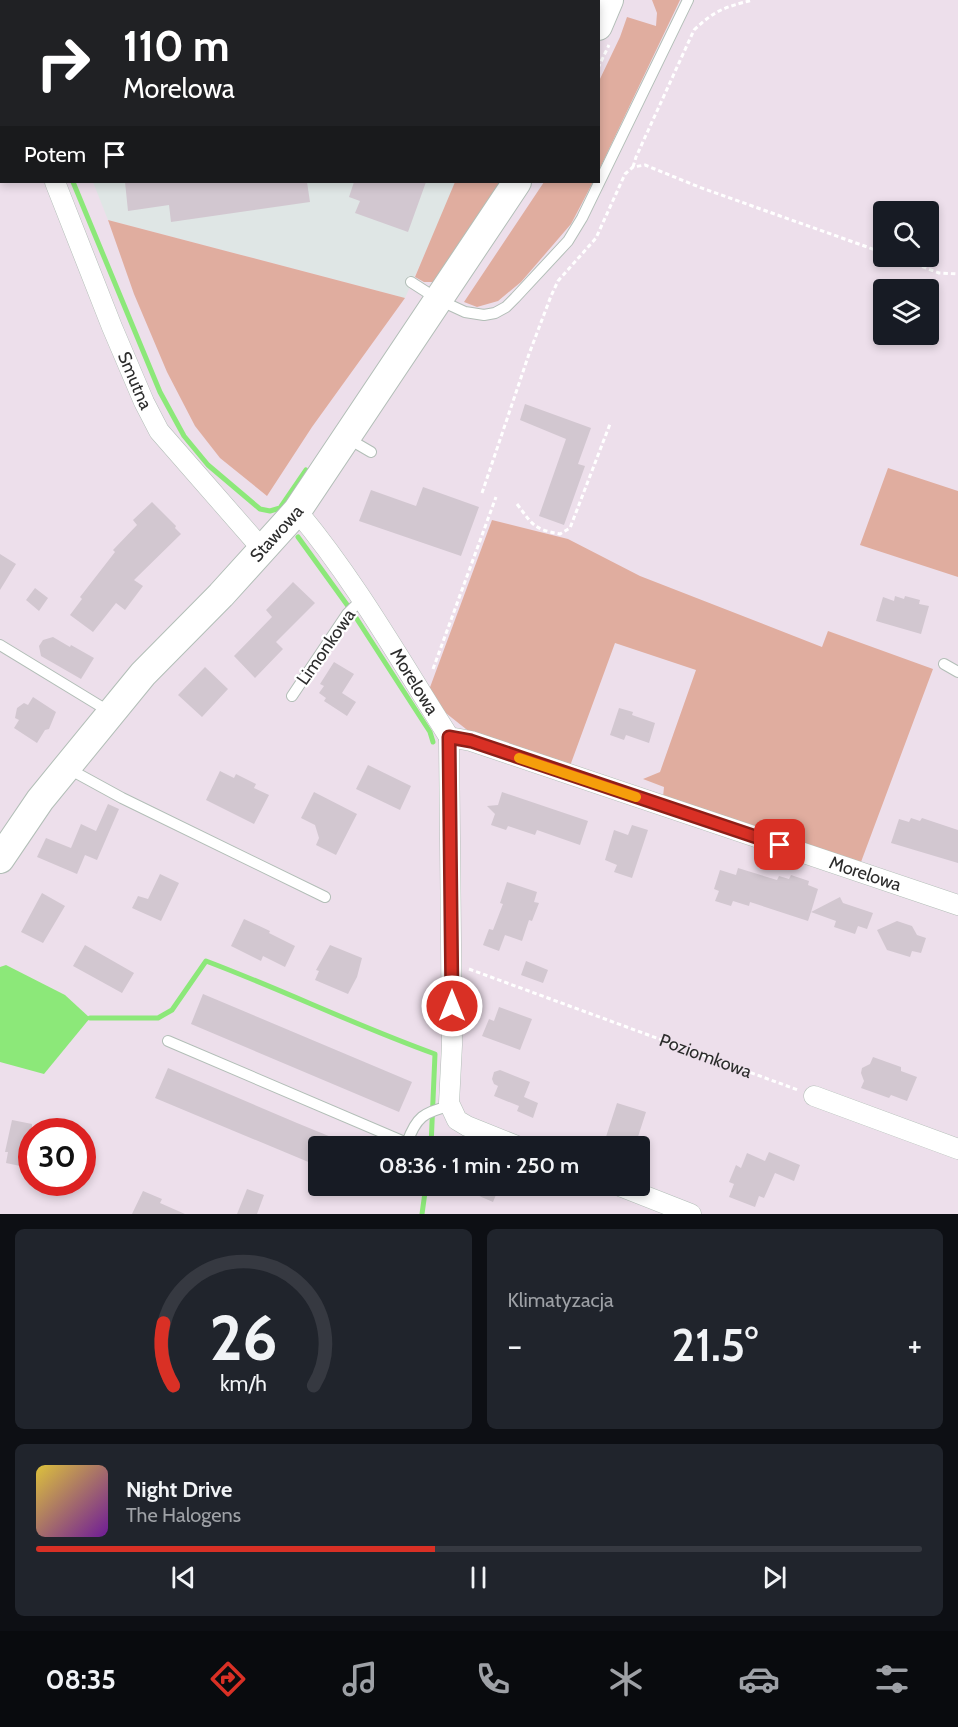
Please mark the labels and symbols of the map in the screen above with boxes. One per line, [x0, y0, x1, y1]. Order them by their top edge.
street label: Smutna [113, 348, 157, 413]
street label: Stawowa [245, 500, 308, 566]
street label: Limonkowa [292, 604, 360, 689]
street label: Morelowa [385, 644, 443, 719]
pin [754, 819, 805, 870]
street label: Morelowa [826, 851, 905, 896]
position arrow [420, 974, 484, 1038]
street label: Poziomkowa [656, 1029, 755, 1083]
speed limit sign: 30 [18, 1118, 96, 1196]

